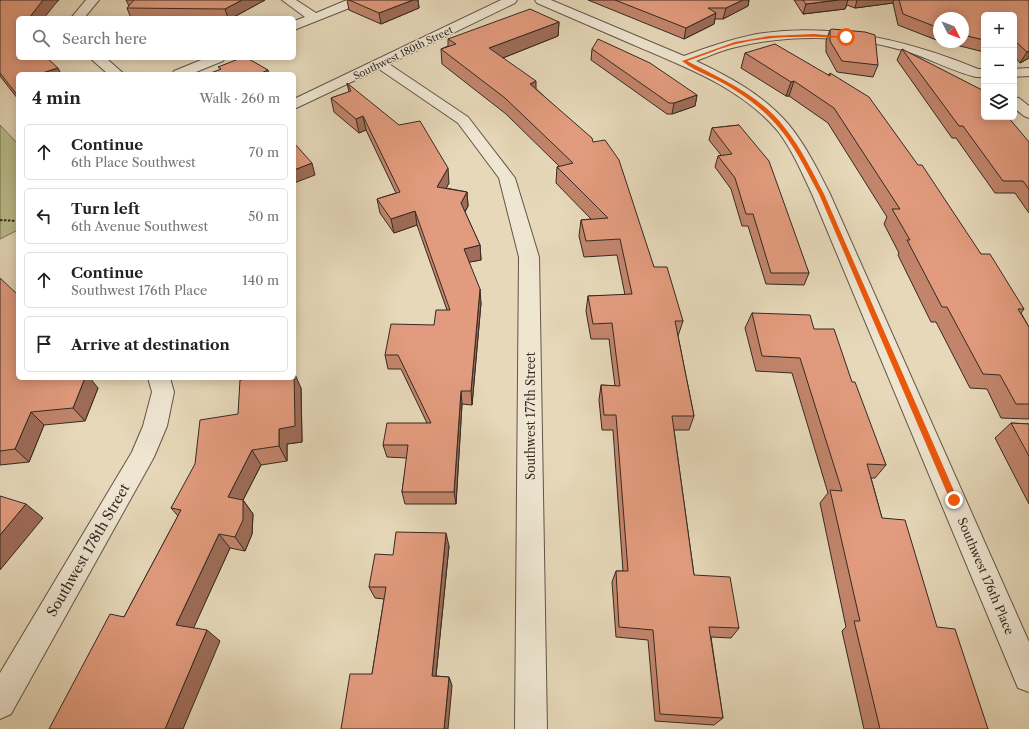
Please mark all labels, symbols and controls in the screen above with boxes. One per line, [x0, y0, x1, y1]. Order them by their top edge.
north arrow [933, 12, 969, 48]
map controls [981, 12, 1017, 120]
button: + [981, 12, 1017, 48]
search box [16, 16, 296, 60]
street label: Southwest 180th Street [351, 23, 455, 83]
icon: search [30, 27, 52, 49]
route start [837, 28, 855, 46]
text: Search here [62, 29, 147, 48]
button: − [981, 48, 1017, 84]
button: layers [981, 84, 1017, 120]
text: 4 min [32, 88, 81, 108]
text: Walk · 260 m [199, 90, 280, 106]
text: Continue [71, 135, 143, 154]
icon: ahead [33, 141, 55, 163]
text: 70 m [249, 144, 279, 160]
text: 6th Place Southwest [71, 154, 196, 170]
text: Turn left [71, 199, 140, 218]
icon: left [33, 205, 55, 227]
text: 50 m [248, 208, 279, 224]
text: 6th Avenue Southwest [71, 218, 208, 234]
text: Continue [71, 263, 143, 282]
icon: ahead [33, 269, 55, 291]
text: 140 m [242, 272, 279, 288]
text: Southwest 176th Place [71, 282, 207, 298]
icon: arrive [33, 333, 55, 355]
text: Arrive at destination [71, 335, 230, 354]
street label: Southwest 177th Street [523, 351, 538, 480]
street label: Southwest 178th Street [42, 480, 134, 620]
route end [945, 491, 963, 509]
street label: Southwest 176th Place [955, 515, 1018, 637]

